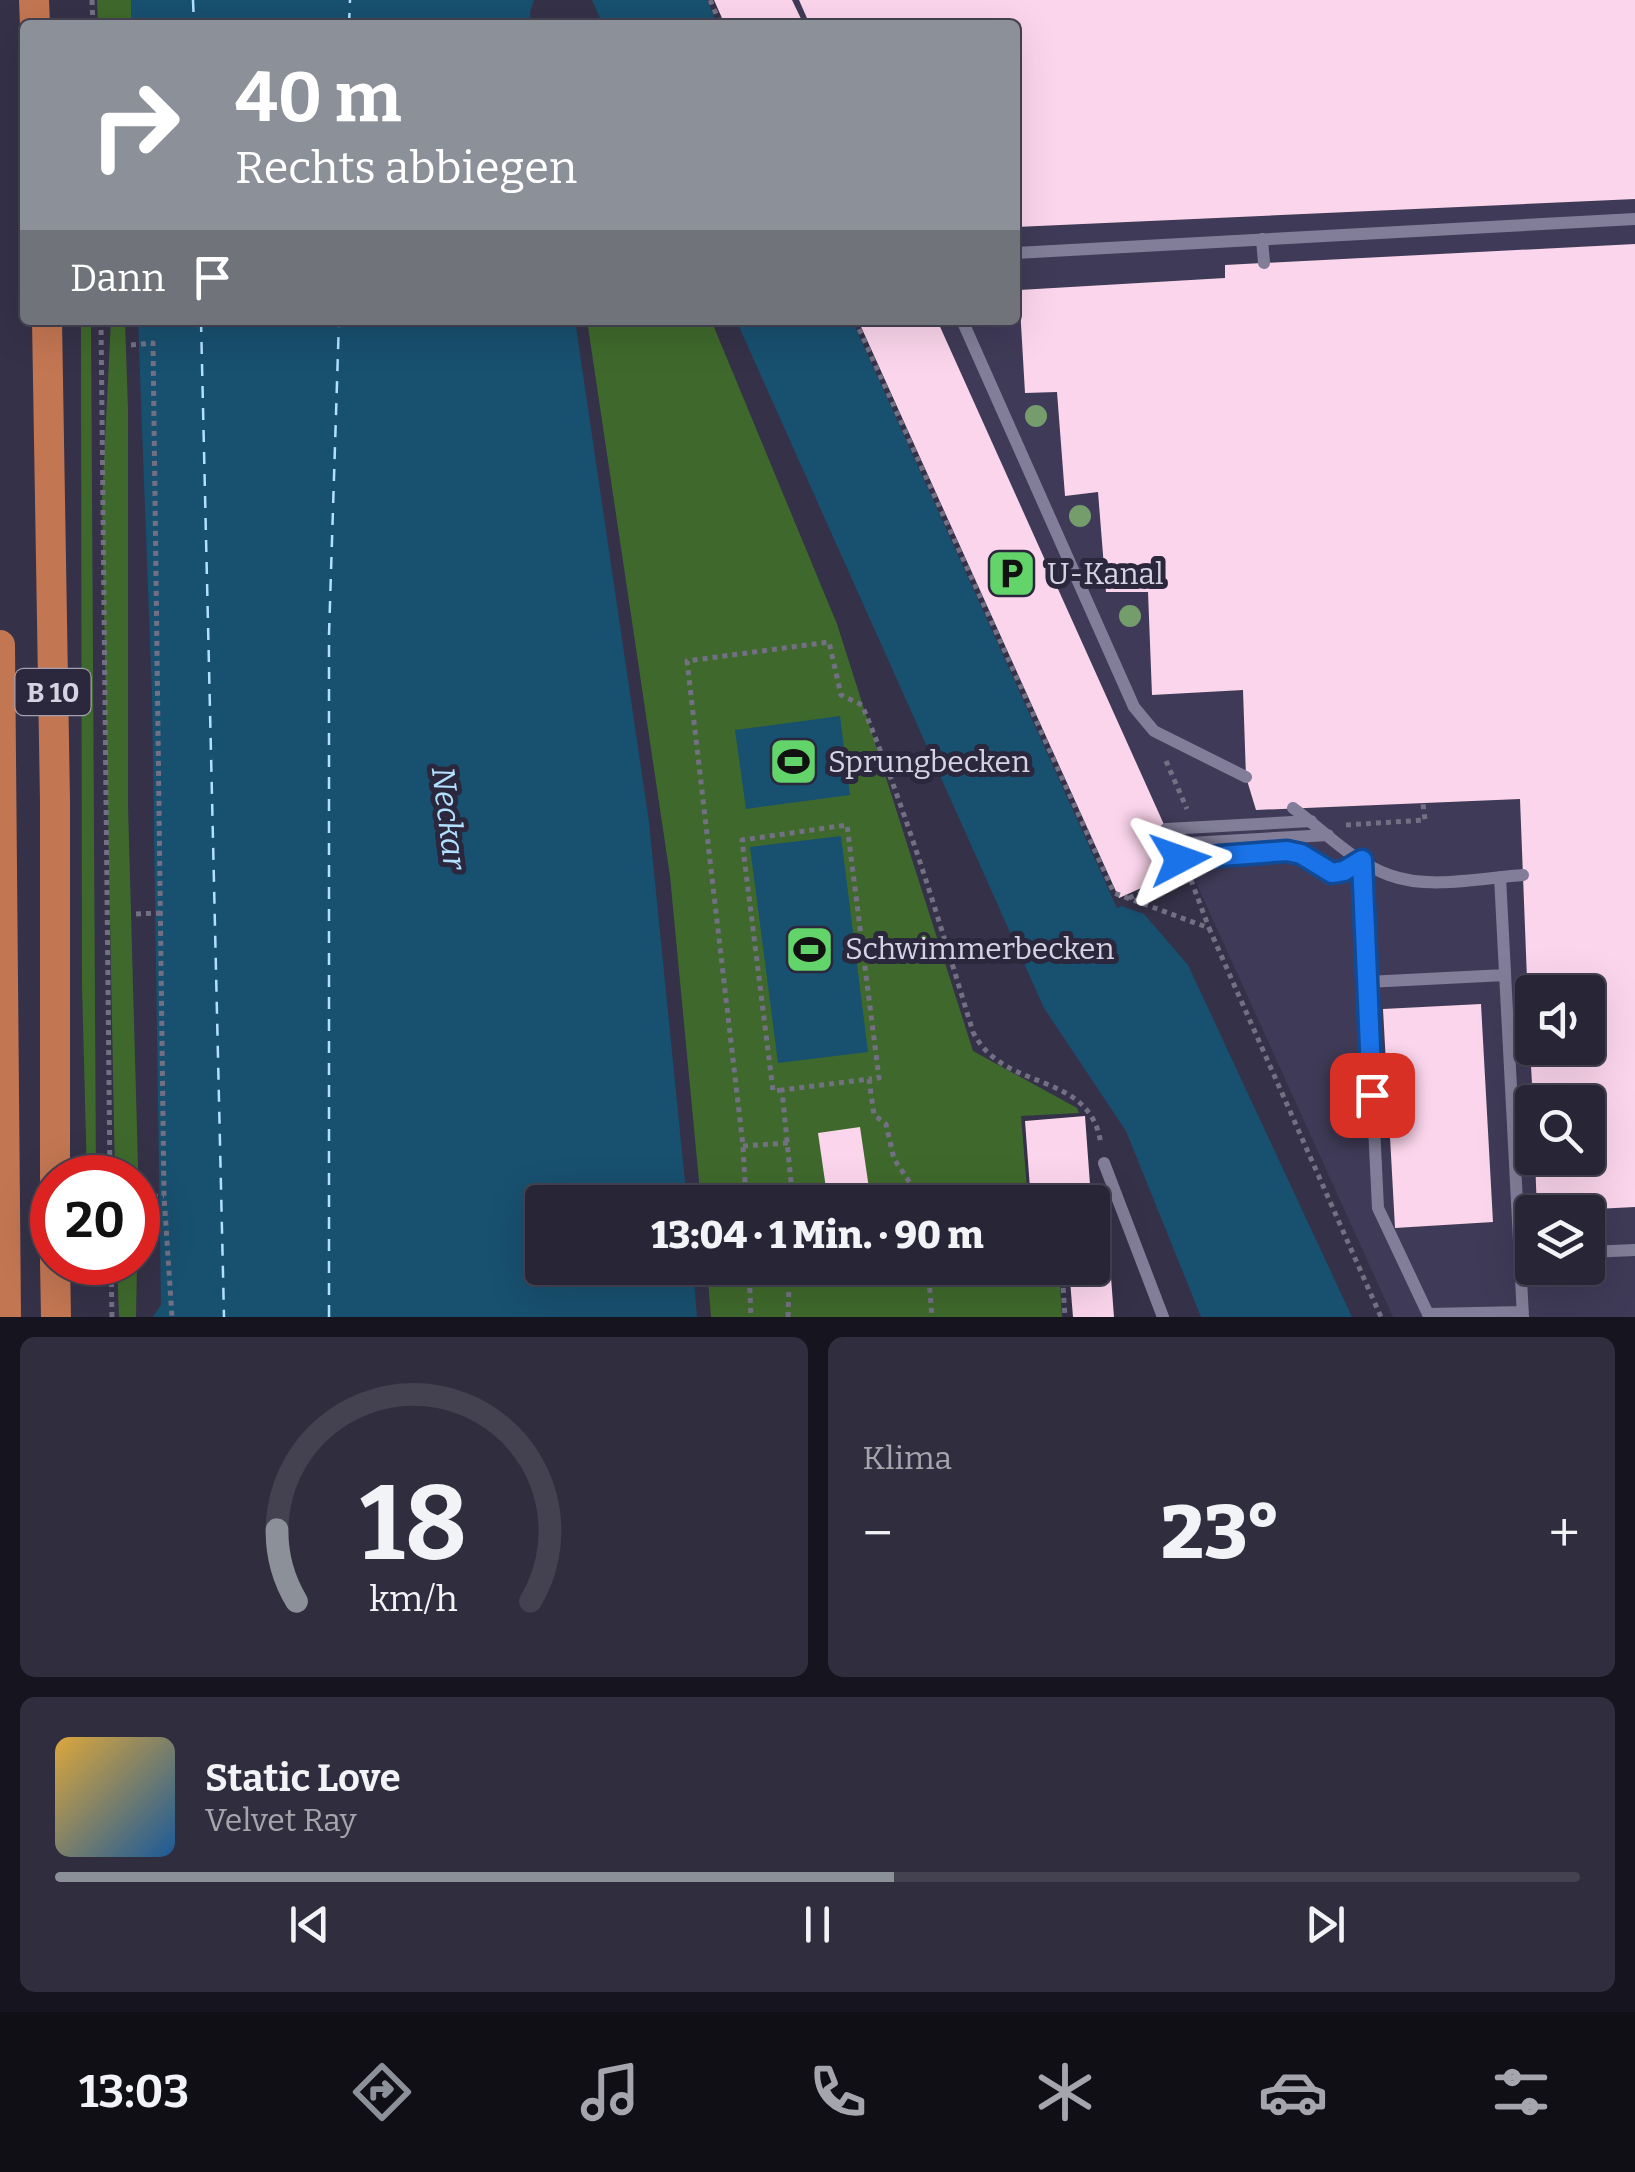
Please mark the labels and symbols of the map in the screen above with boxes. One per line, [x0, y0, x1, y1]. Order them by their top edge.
parking icon: U-Kanal [986, 548, 1038, 600]
place label: U-Kanal [1047, 556, 1164, 592]
road number: B 10 [15, 669, 90, 715]
sports icon: Sprungbecken [767, 736, 819, 788]
place label: Sprungbecken [828, 744, 1030, 780]
water label: Neckar [424, 765, 474, 873]
position arrow [1128, 807, 1232, 911]
sports icon: Schwimmerbecken [784, 923, 836, 975]
place label: Schwimmerbecken [845, 931, 1114, 967]
pin [1330, 1053, 1415, 1138]
speed limit sign: 20 [30, 1155, 160, 1285]

